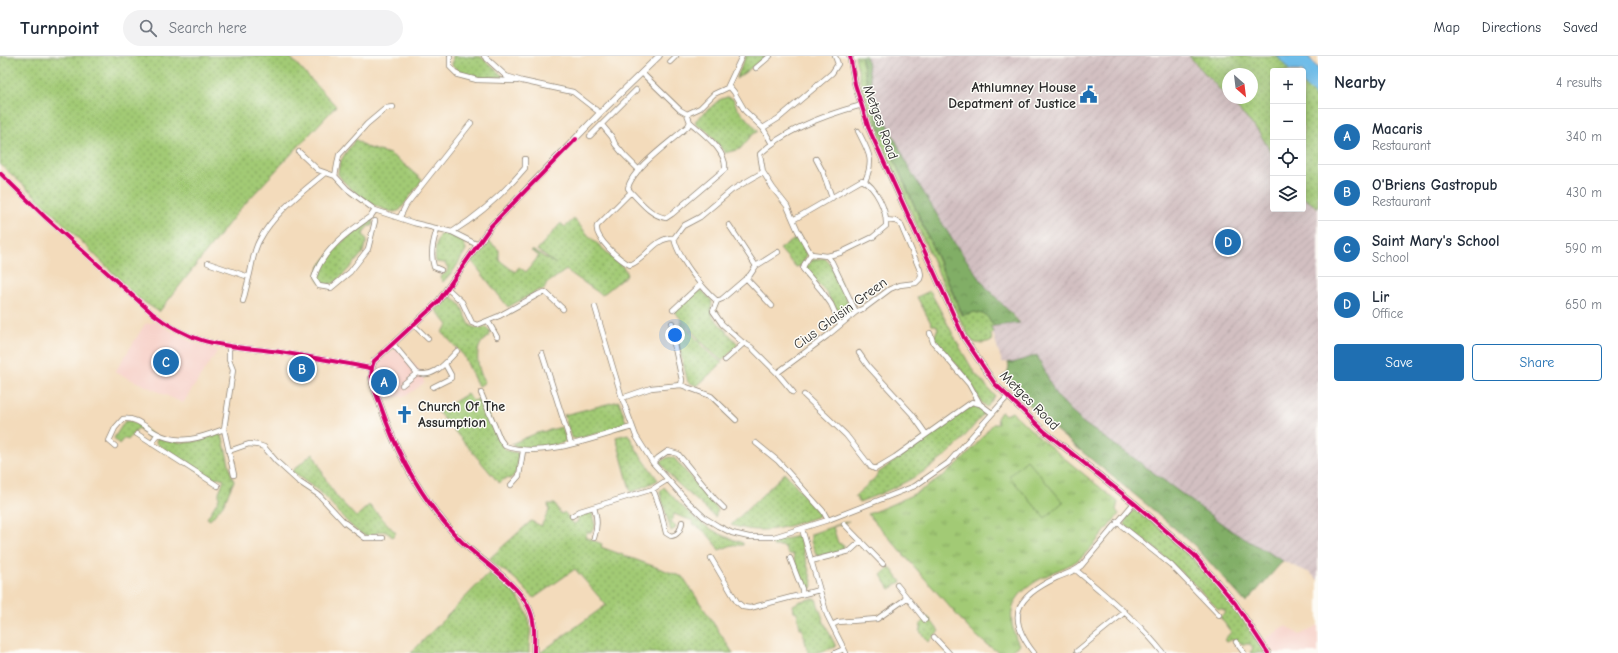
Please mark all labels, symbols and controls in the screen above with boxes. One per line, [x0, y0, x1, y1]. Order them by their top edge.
search box [123, 10, 403, 46]
text: Turnpoint [20, 17, 99, 39]
icon: search [137, 17, 159, 39]
text: Search here [169, 19, 247, 37]
text: Map [1433, 19, 1460, 36]
text: Directions [1482, 19, 1541, 36]
text: Saved [1563, 19, 1598, 36]
north arrow [1222, 68, 1258, 104]
map controls [1270, 68, 1306, 212]
button: + [1270, 68, 1306, 104]
text: Nearby [1334, 73, 1385, 92]
text: 4 results [1556, 75, 1602, 90]
place label: Athlumney House Depatment of Justice [948, 79, 1076, 112]
street label: Metges Road [859, 83, 902, 161]
public building icon: Athlumney House Depatment of Justice [1079, 85, 1099, 105]
button: − [1270, 104, 1306, 140]
text: Macaris [1372, 120, 1422, 138]
text: A [1343, 129, 1351, 144]
text: 340 m [1566, 129, 1602, 144]
text: Restaurant [1372, 138, 1431, 153]
button: locate [1270, 140, 1306, 176]
button: layers [1270, 176, 1306, 212]
text: O'Briens Gastropub [1372, 176, 1497, 194]
text: B [1343, 185, 1351, 200]
text: 430 m [1566, 185, 1602, 200]
text: Restaurant [1372, 194, 1431, 209]
pin: D [1215, 227, 1241, 257]
text: Saint Mary's School [1372, 232, 1500, 250]
text: C [1343, 241, 1351, 256]
text: 590 m [1565, 241, 1602, 256]
text: School [1372, 250, 1409, 265]
street label: Cius Glaisin Green [790, 274, 890, 353]
text: Lir [1372, 288, 1389, 306]
text: D [1343, 297, 1351, 312]
text: 650 m [1565, 297, 1602, 312]
text: Office [1372, 306, 1403, 321]
your location [665, 325, 685, 345]
button: Save [1334, 344, 1464, 381]
button: Share [1472, 344, 1602, 381]
pin: C [153, 347, 179, 377]
pin: B [289, 354, 315, 384]
pin: A [371, 367, 397, 397]
street label: Metges Road [996, 367, 1063, 434]
place label: Church Of The Assumption [418, 398, 505, 431]
church icon: Church Of The Assumption [395, 404, 415, 424]

